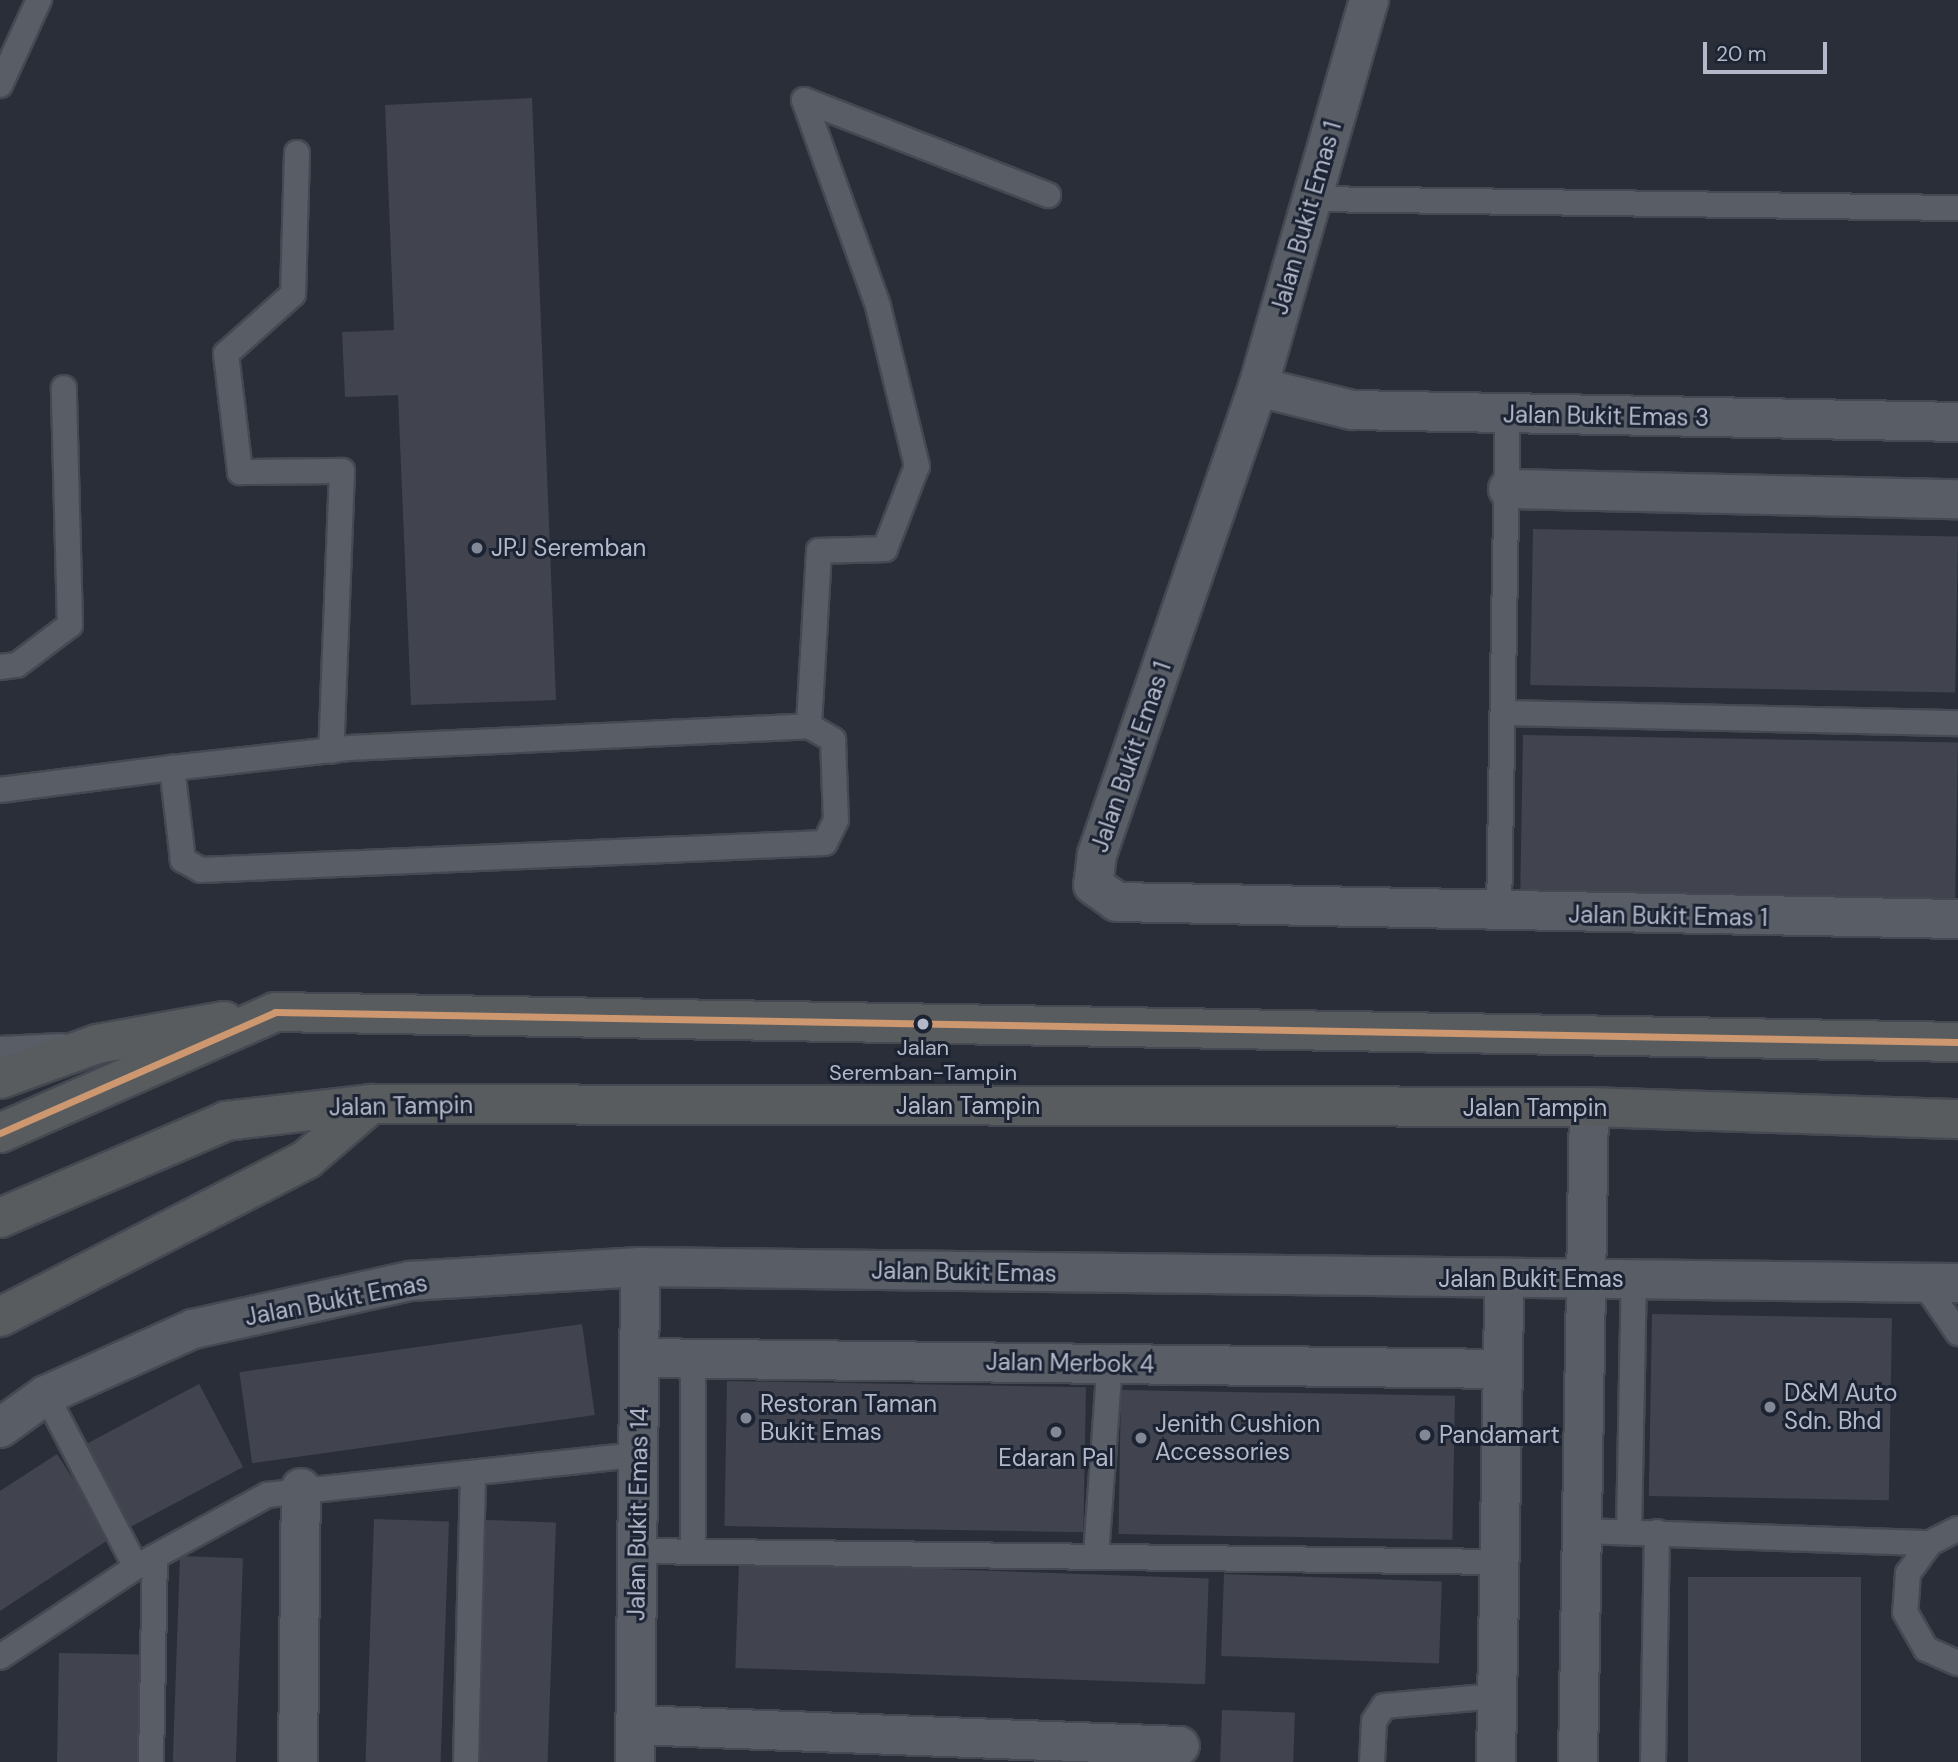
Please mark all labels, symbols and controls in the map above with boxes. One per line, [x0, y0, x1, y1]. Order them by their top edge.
scale bar [1706, 28, 1830, 72]
text: 20 m [1716, 40, 1767, 68]
street label: Jalan Bukit Emas 1 [1265, 118, 1347, 318]
street label: Jalan Bukit Emas 3 [1503, 400, 1709, 432]
place label: JPJ Seremban [491, 534, 646, 562]
marker: JPJ Seremban [469, 540, 485, 556]
street label: Jalan Bukit Emas 1 [1085, 658, 1177, 856]
street label: Jalan Bukit Emas 1 [1568, 900, 1768, 932]
marker: Jalan Seremban-Tampin [916, 1017, 930, 1031]
place label: Jalan Seremban-Tampin [829, 1034, 1017, 1086]
street label: Jalan Tampin [329, 1090, 473, 1122]
street label: Jalan Tampin [896, 1092, 1040, 1120]
street label: Jalan Tampin [1463, 1094, 1607, 1122]
street label: Jalan Bukit Emas [871, 1256, 1057, 1288]
street label: Jalan Bukit Emas [1438, 1265, 1624, 1293]
street label: Jalan Bukit Emas [242, 1268, 430, 1332]
street label: Jalan Merbok 4 [985, 1347, 1155, 1379]
place label: D&M Auto Sdn. Bhd [1784, 1379, 1897, 1435]
place label: Restoran Taman Bukit Emas [760, 1390, 937, 1446]
marker: D&M Auto Sdn. Bhd [1762, 1399, 1778, 1415]
street label: Jalan Bukit Emas 14 [622, 1407, 654, 1621]
marker: Restoran Taman Bukit Emas [738, 1410, 754, 1426]
place label: Jenith Cushion Accessories [1155, 1410, 1320, 1466]
place label: Pandamart [1439, 1421, 1560, 1449]
marker: Edaran Pal [1048, 1424, 1064, 1440]
marker: Pandamart [1417, 1427, 1433, 1443]
marker: Jenith Cushion Accessories [1133, 1430, 1149, 1446]
place label: Edaran Pal [998, 1444, 1114, 1472]

